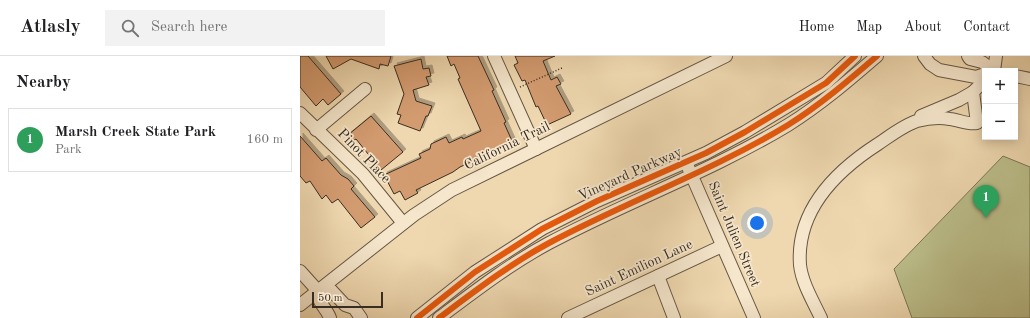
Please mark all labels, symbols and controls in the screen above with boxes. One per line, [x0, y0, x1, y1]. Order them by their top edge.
search box [105, 10, 385, 46]
icon: search [119, 17, 141, 39]
text: Atlasly [20, 18, 81, 37]
text: Search here [151, 20, 228, 35]
text: Home [799, 20, 834, 34]
text: Map [856, 20, 882, 34]
text: About [904, 20, 941, 34]
text: Contact [963, 20, 1010, 34]
map controls [982, 68, 1018, 140]
button: + [982, 68, 1018, 104]
text: Nearby [16, 74, 71, 91]
button: − [982, 104, 1018, 140]
street label: California Trail [462, 119, 552, 173]
text: Marsh Creek State Park [55, 125, 216, 140]
street label: Pinot Place [335, 126, 393, 186]
text: 1 [26, 133, 34, 146]
text: 160 m [246, 133, 283, 146]
text: Park [55, 143, 82, 156]
street label: Vineyard Parkway [576, 145, 685, 203]
street label: Saint Julien Street [705, 179, 763, 289]
pin: 1 [973, 185, 999, 218]
your location [747, 213, 767, 233]
street label: Saint Emilion Lane [583, 237, 695, 299]
scale bar [312, 290, 383, 309]
text: 50 m [318, 293, 343, 304]

